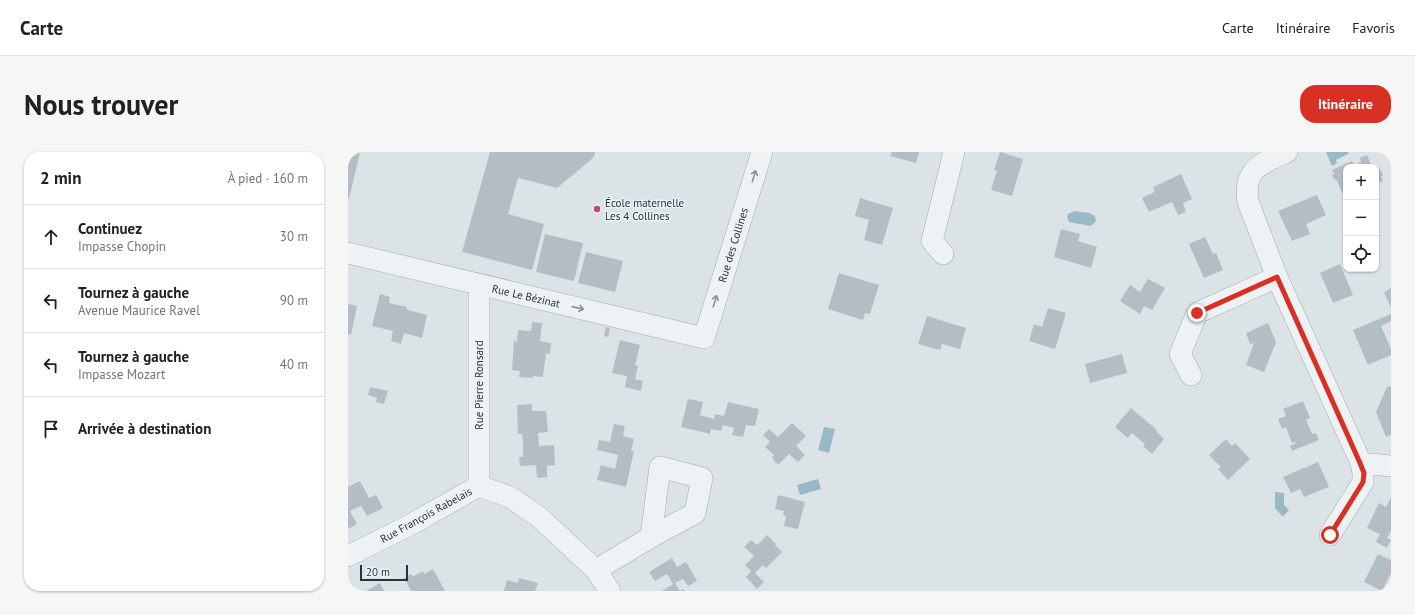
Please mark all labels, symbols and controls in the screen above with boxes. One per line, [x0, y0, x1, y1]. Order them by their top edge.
text: Carte [20, 16, 63, 40]
text: Carte [1222, 19, 1254, 37]
text: Itinéraire [1276, 19, 1330, 37]
text: Favoris [1352, 19, 1395, 37]
button: Itinéraire [1300, 85, 1391, 123]
text: Nous trouver [24, 86, 178, 123]
map controls [1343, 164, 1379, 272]
button: + [1343, 164, 1379, 200]
text: 2 min [40, 167, 81, 189]
text: À pied · 160 m [228, 170, 308, 187]
one-way arrow [751, 170, 758, 183]
place label: École maternelle Les 4 Collines [605, 196, 685, 223]
button: − [1343, 200, 1379, 236]
marker: École maternelle Les 4 Collines [592, 204, 602, 214]
street label: Rue des Collines [715, 206, 751, 284]
text: Continuez [78, 219, 142, 238]
icon: ahead [40, 226, 62, 248]
text: 30 m [280, 228, 308, 245]
button: locate [1343, 236, 1379, 272]
text: Impasse Chopin [78, 238, 166, 255]
street label: Rue Le Bézinat [491, 281, 562, 311]
text: Tournez à gauche [78, 283, 189, 302]
icon: left [40, 290, 62, 312]
text: 90 m [280, 292, 308, 309]
one-way arrow [712, 294, 719, 307]
text: Avenue Maurice Ravel [78, 302, 200, 319]
route end [1188, 304, 1206, 322]
one-way arrow [571, 305, 584, 312]
street label: Rue Pierre Ronsard [472, 340, 486, 430]
text: Tournez à gauche [78, 347, 189, 366]
icon: left [40, 354, 62, 376]
text: 40 m [280, 356, 308, 373]
text: Impasse Mozart [78, 366, 165, 383]
icon: arrive [40, 418, 62, 440]
text: Arrivée à destination [78, 419, 211, 438]
street label: Rue François Rabelais [378, 484, 475, 546]
route start [1321, 526, 1339, 544]
scale bar [360, 563, 408, 582]
text: 20 m [366, 565, 390, 579]

